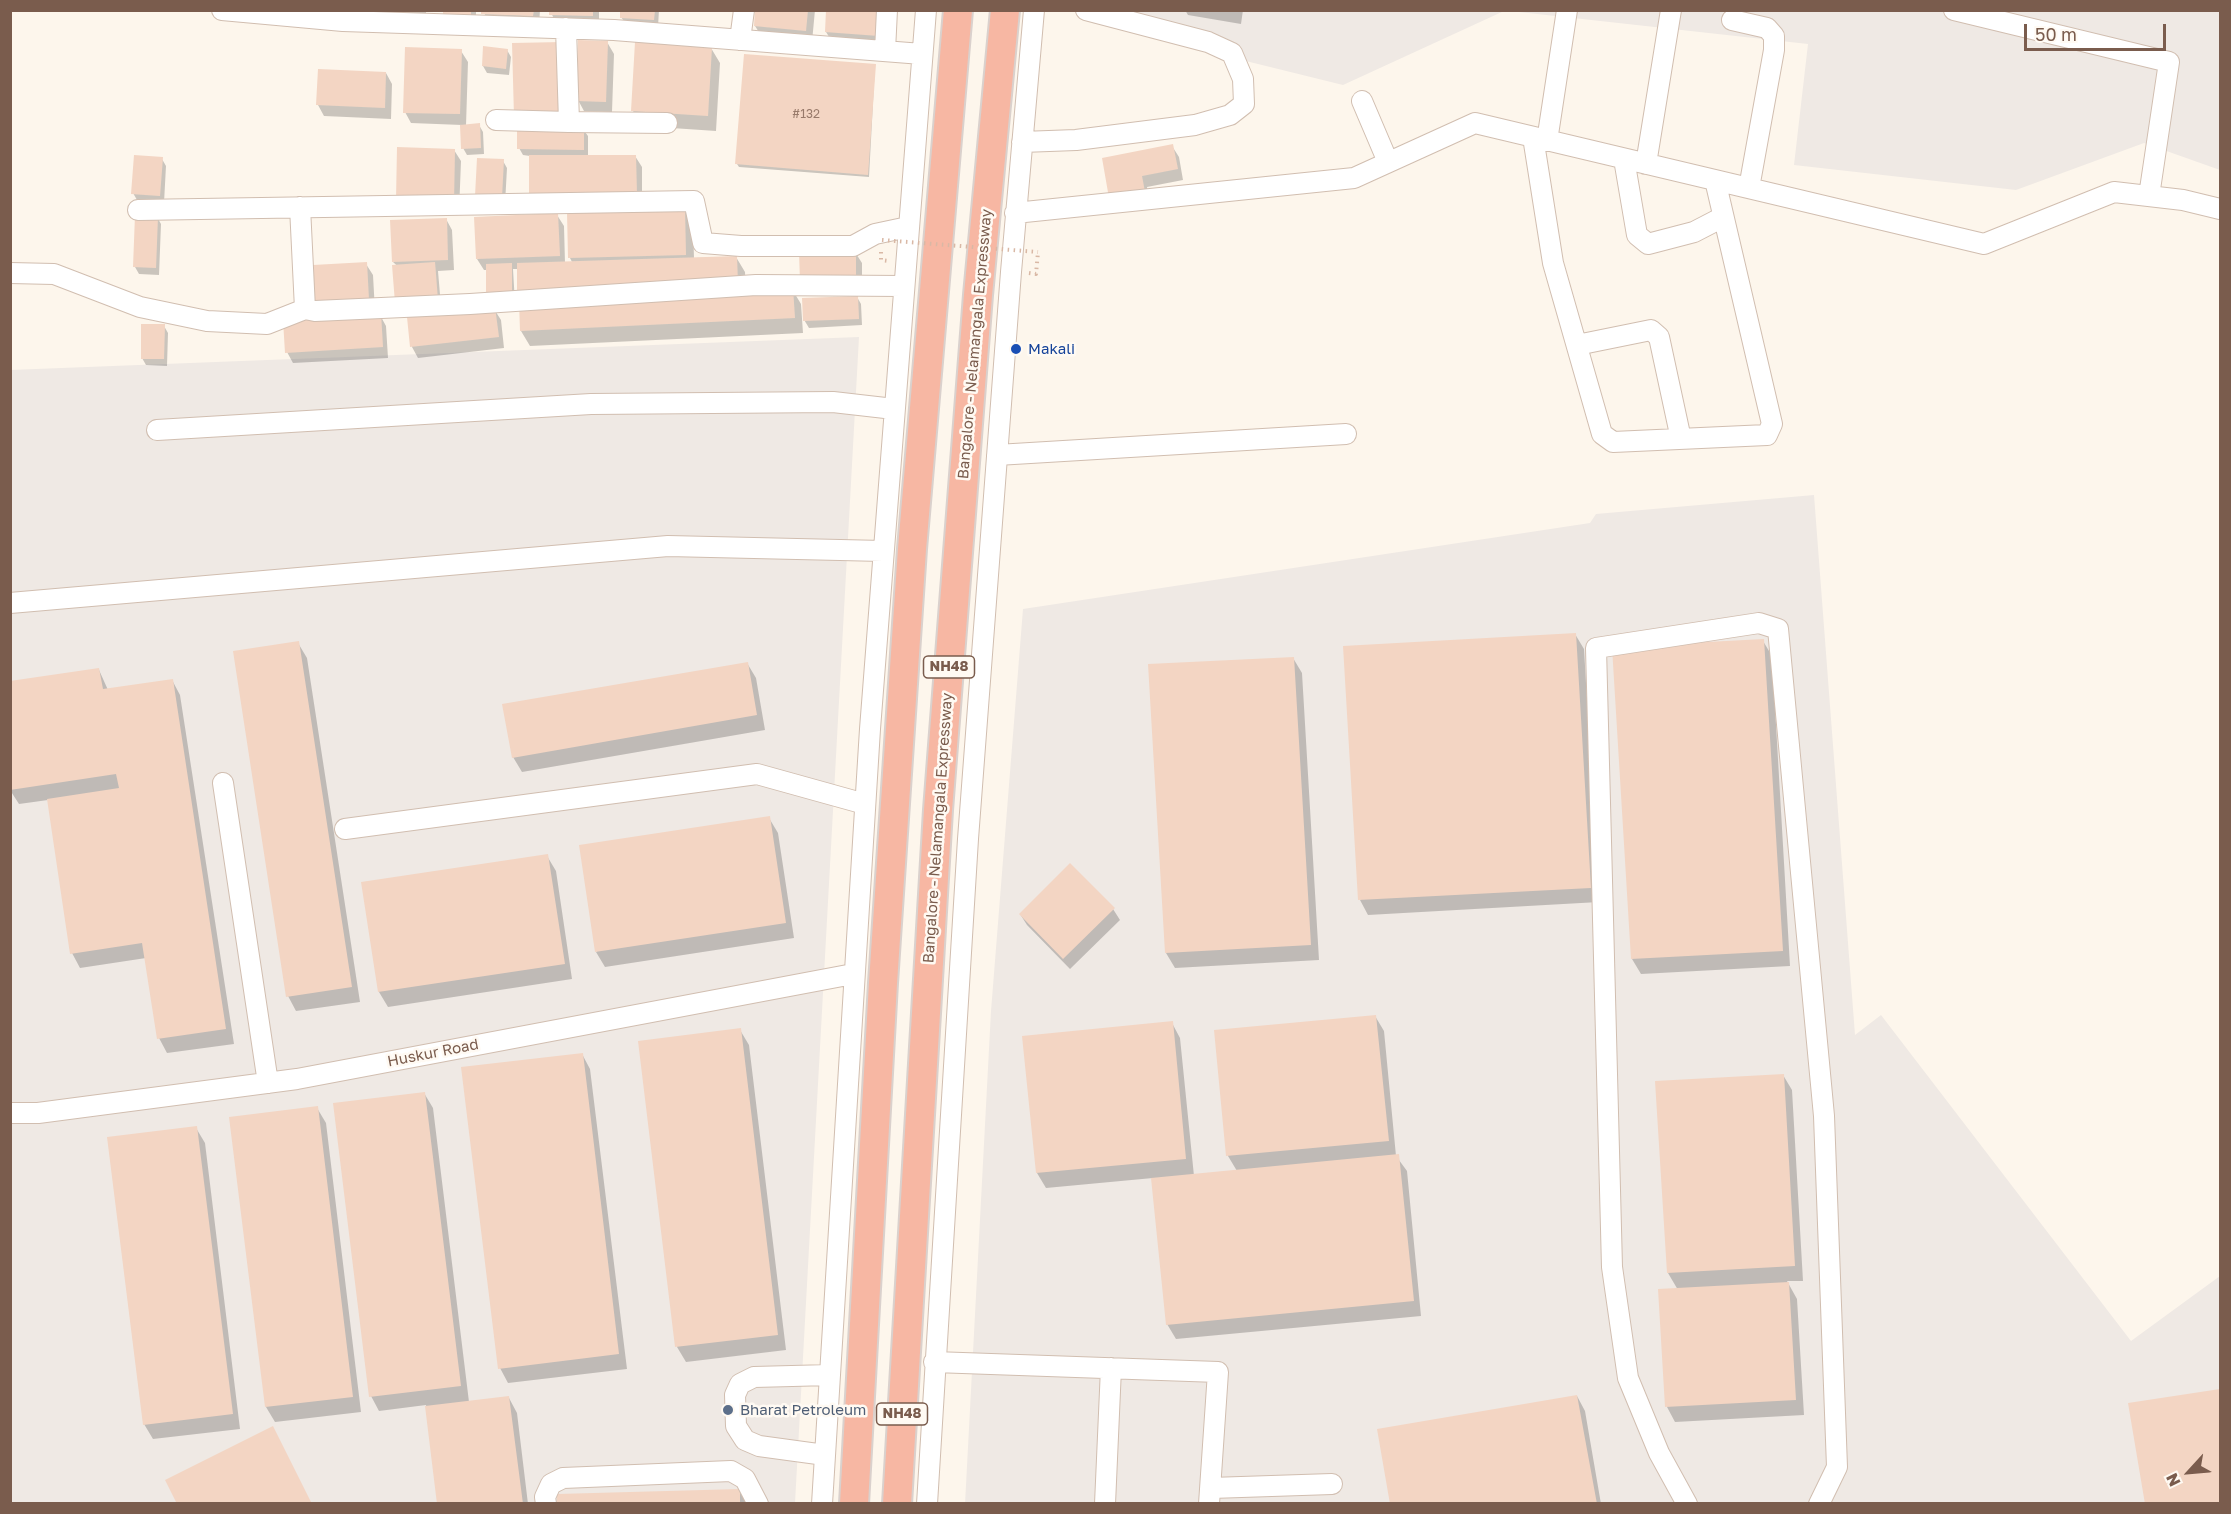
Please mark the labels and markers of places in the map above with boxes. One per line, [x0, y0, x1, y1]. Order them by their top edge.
place label: Makali [1028, 340, 1075, 358]
marker: Makali [1009, 342, 1023, 356]
place label: Bharat Petroleum [740, 1401, 866, 1419]
marker: Bharat Petroleum [721, 1403, 735, 1417]

